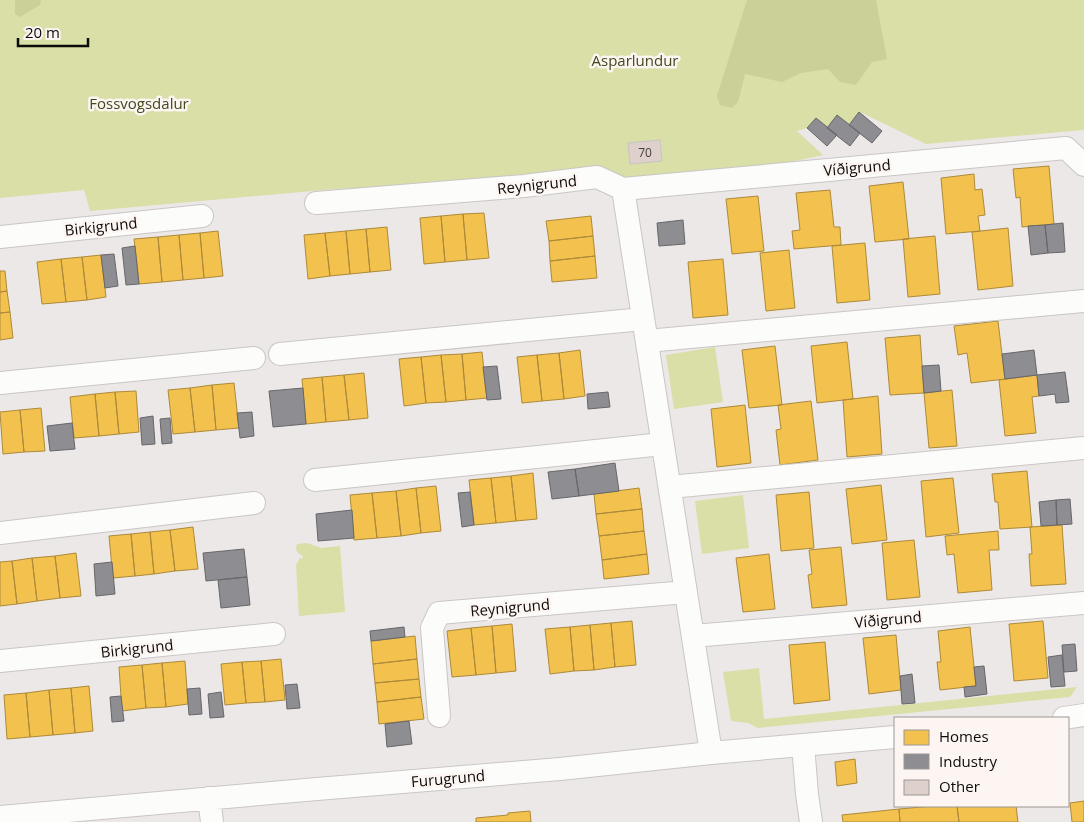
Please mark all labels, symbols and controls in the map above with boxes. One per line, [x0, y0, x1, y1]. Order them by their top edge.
scale bar [18, 15, 88, 47]
text: 20 m [25, 22, 60, 42]
park label: Asparlundur [592, 50, 678, 70]
park label: Fossvogsdalur [89, 93, 189, 113]
house number: 70 [638, 144, 652, 161]
street label: Víðigrund [823, 154, 891, 180]
street label: Reynigrund [496, 170, 578, 198]
street label: Birkigrund [64, 212, 138, 240]
street label: Reynigrund [469, 594, 551, 620]
street label: Víðigrund [854, 606, 922, 632]
street label: Birkigrund [100, 634, 174, 662]
legend [894, 717, 1069, 807]
text: Homes [939, 726, 989, 746]
text: Industry [939, 751, 997, 771]
street label: Furugrund [410, 765, 486, 791]
text: Other [939, 776, 980, 796]

